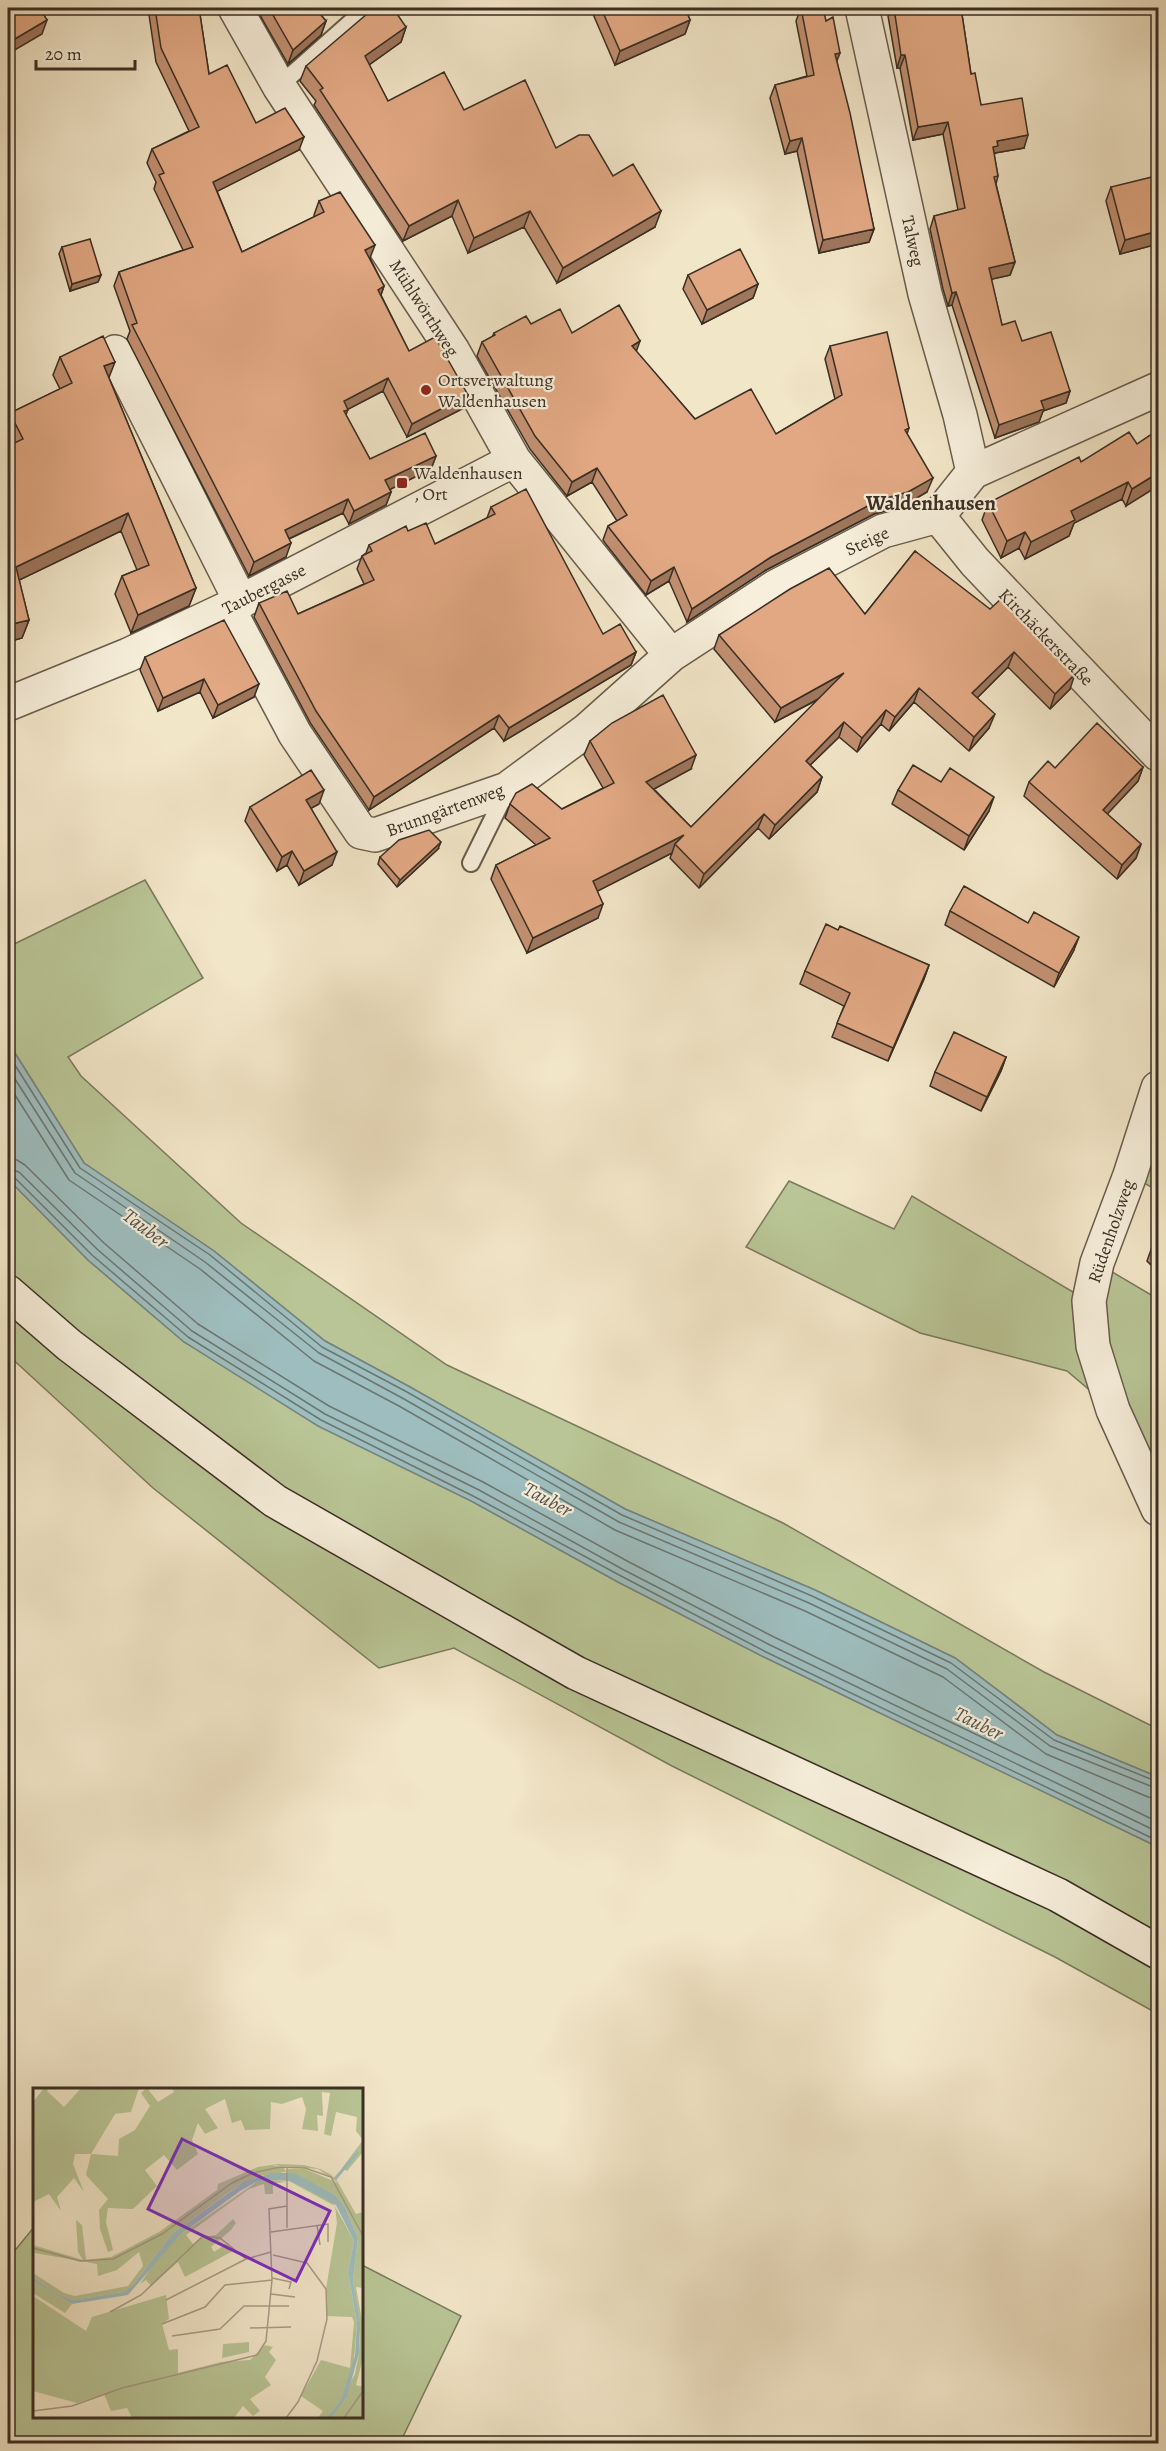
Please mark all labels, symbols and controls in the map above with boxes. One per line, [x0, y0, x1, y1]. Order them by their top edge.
scale bar [36, 33, 135, 71]
text: 20 m [45, 42, 82, 66]
street label: Talweg [896, 214, 930, 268]
street label: Mühlwörthweg [384, 255, 464, 361]
place label: Ortsverwaltung Waldenhausen [437, 368, 553, 413]
marker: Ortsverwaltung Waldenhausen [419, 383, 433, 397]
place label: Waldenhausen , Ort [413, 461, 523, 506]
marker: Waldenhausen , Ort [395, 476, 409, 490]
district label: Waldenhausen [865, 489, 996, 517]
street label: Steige [841, 520, 893, 562]
street label: Taubergasse [218, 558, 310, 620]
street label: Kirchäckerstraße [993, 583, 1099, 691]
street label: Brunngärtenweg [383, 778, 507, 842]
street label: Rüdenholzweg [1082, 1176, 1140, 1286]
water label: Tauber [117, 1202, 175, 1255]
water label: Tauber [519, 1475, 578, 1524]
water label: Tauber [950, 1700, 1009, 1747]
inset map [33, 2088, 363, 2418]

